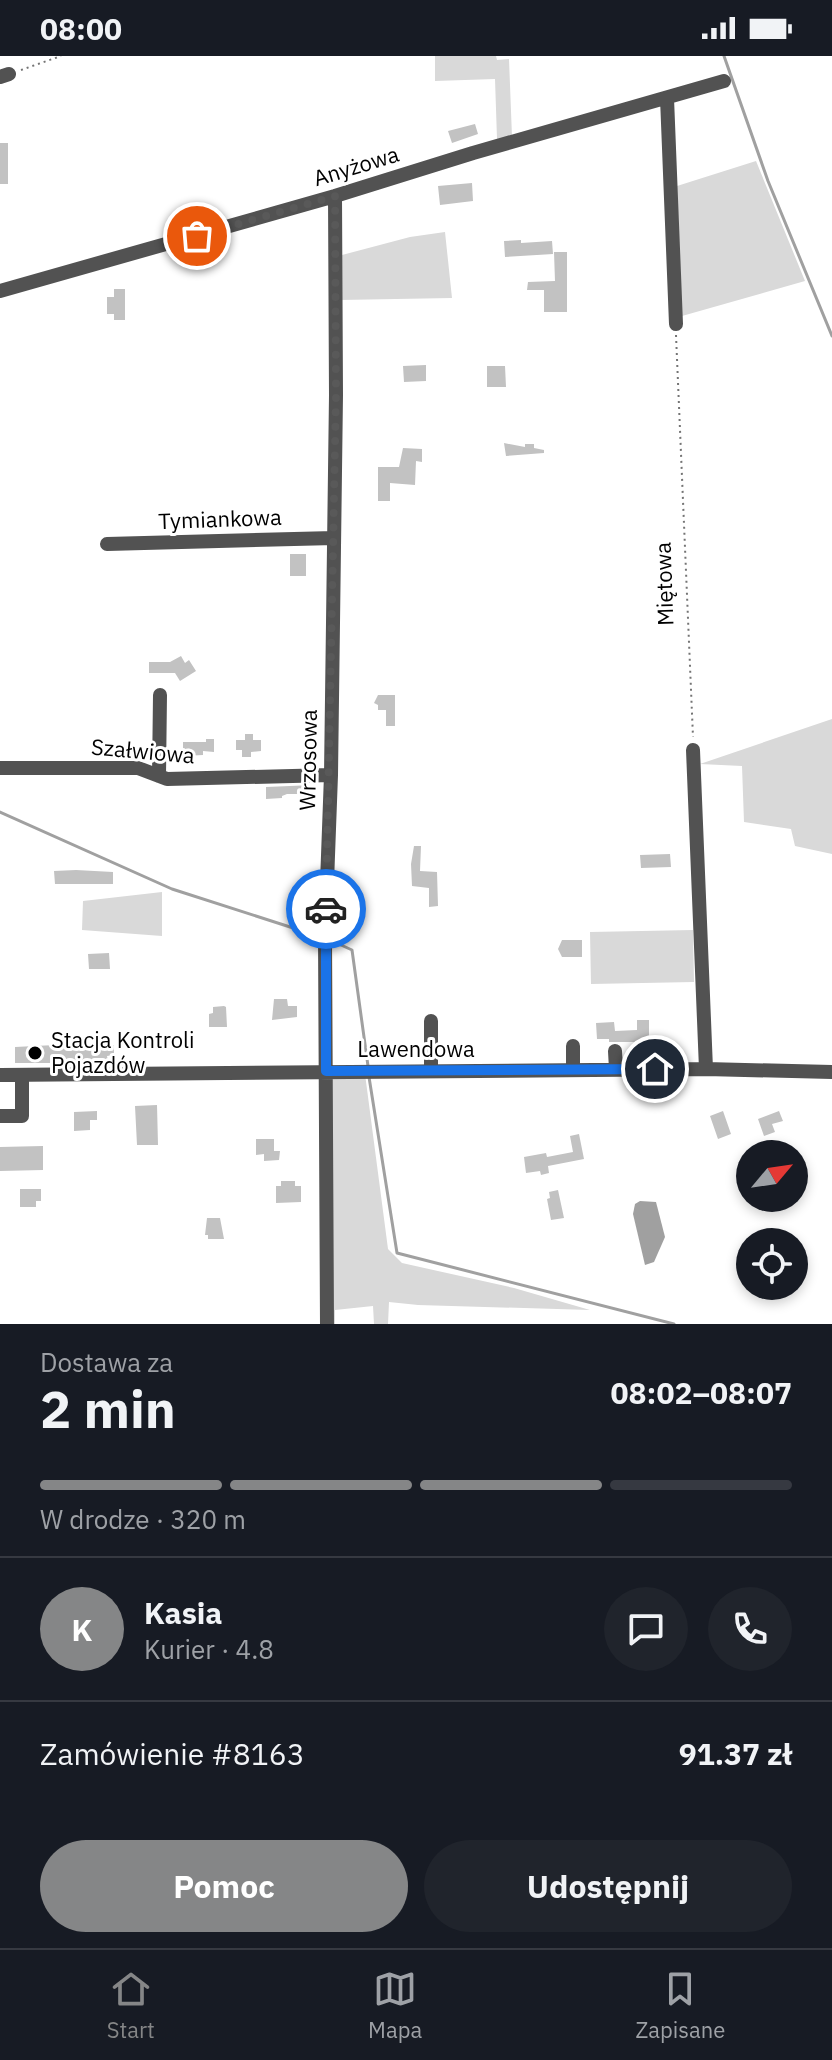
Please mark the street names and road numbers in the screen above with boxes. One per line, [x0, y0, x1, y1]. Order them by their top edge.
street label: Anyżowa [310, 139, 402, 192]
street label: Tymiankowa [158, 502, 282, 535]
street label: Miętowa [648, 541, 679, 626]
street label: Wrzosowa [292, 709, 323, 811]
street label: Szałwiowa [90, 732, 196, 769]
street label: Lawendowa [357, 1034, 475, 1063]

